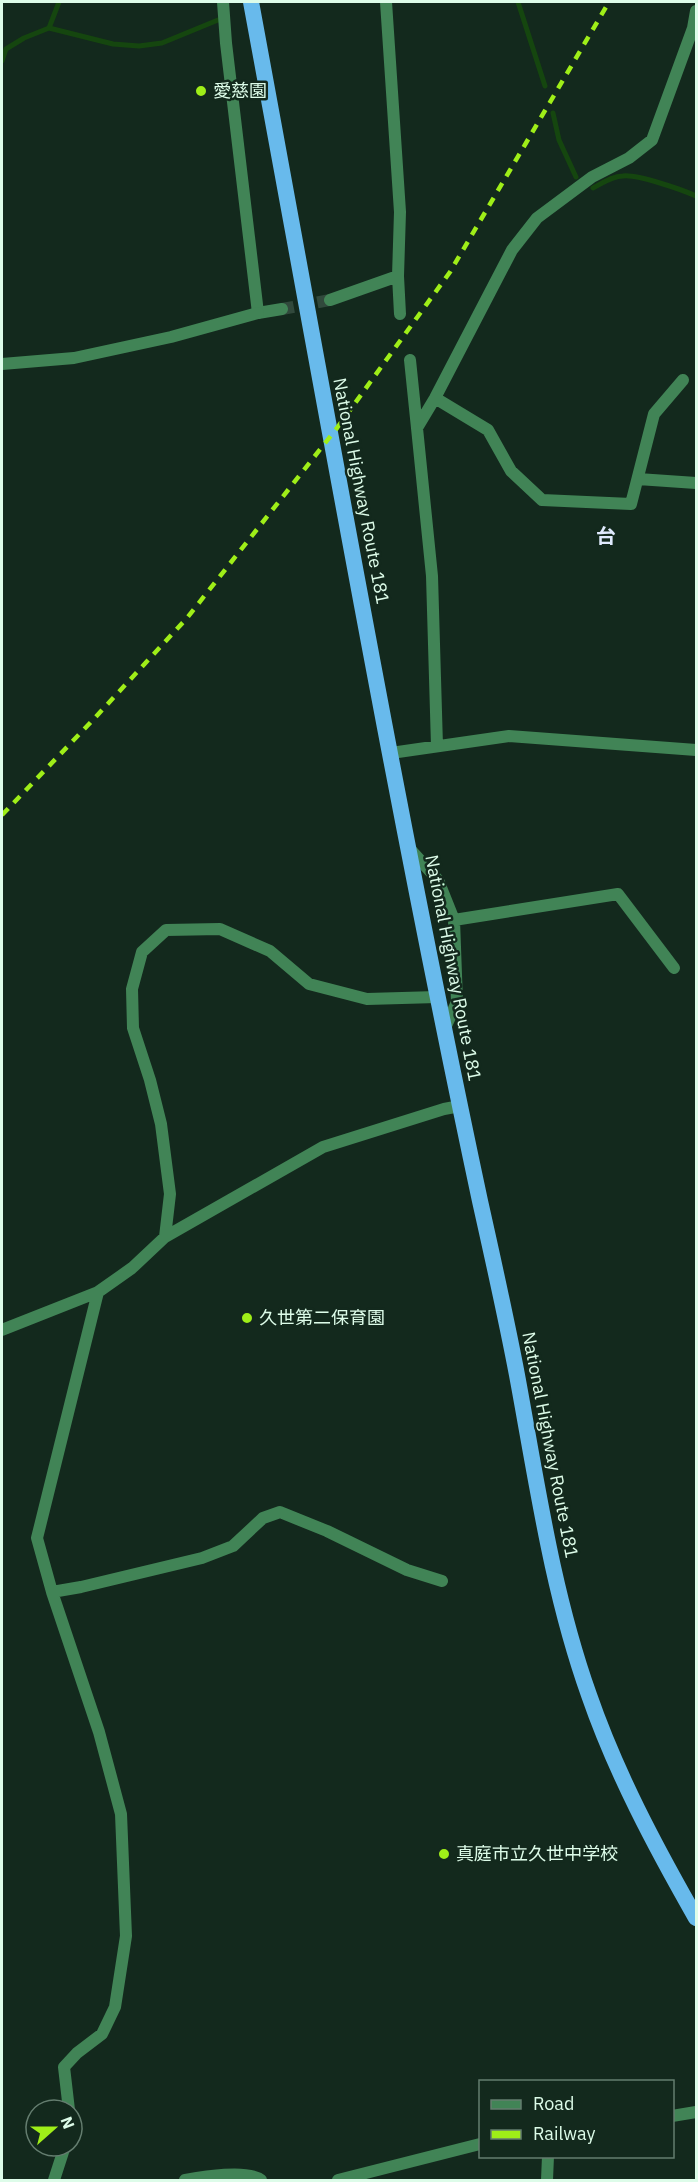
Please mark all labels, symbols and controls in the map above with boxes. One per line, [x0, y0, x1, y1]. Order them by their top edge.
place label: 愛慈園 [213, 79, 267, 102]
marker: 愛慈園 [194, 84, 208, 98]
street label: National Highway Route 181 [328, 376, 395, 606]
district label: 台 [596, 522, 616, 549]
street label: National Highway Route 181 [420, 853, 487, 1083]
place label: 久世第二保育園 [259, 1306, 385, 1329]
marker: 久世第二保育園 [240, 1311, 254, 1325]
street label: National Highway Route 181 [517, 1330, 584, 1560]
place label: 真庭市立久世中学校 [456, 1842, 618, 1865]
marker: 真庭市立久世中学校 [437, 1847, 451, 1861]
legend [479, 2080, 674, 2158]
text: Road [533, 2092, 574, 2115]
north arrow [24, 2098, 84, 2158]
text: N [57, 2114, 79, 2132]
text: Railway [533, 2122, 595, 2145]

